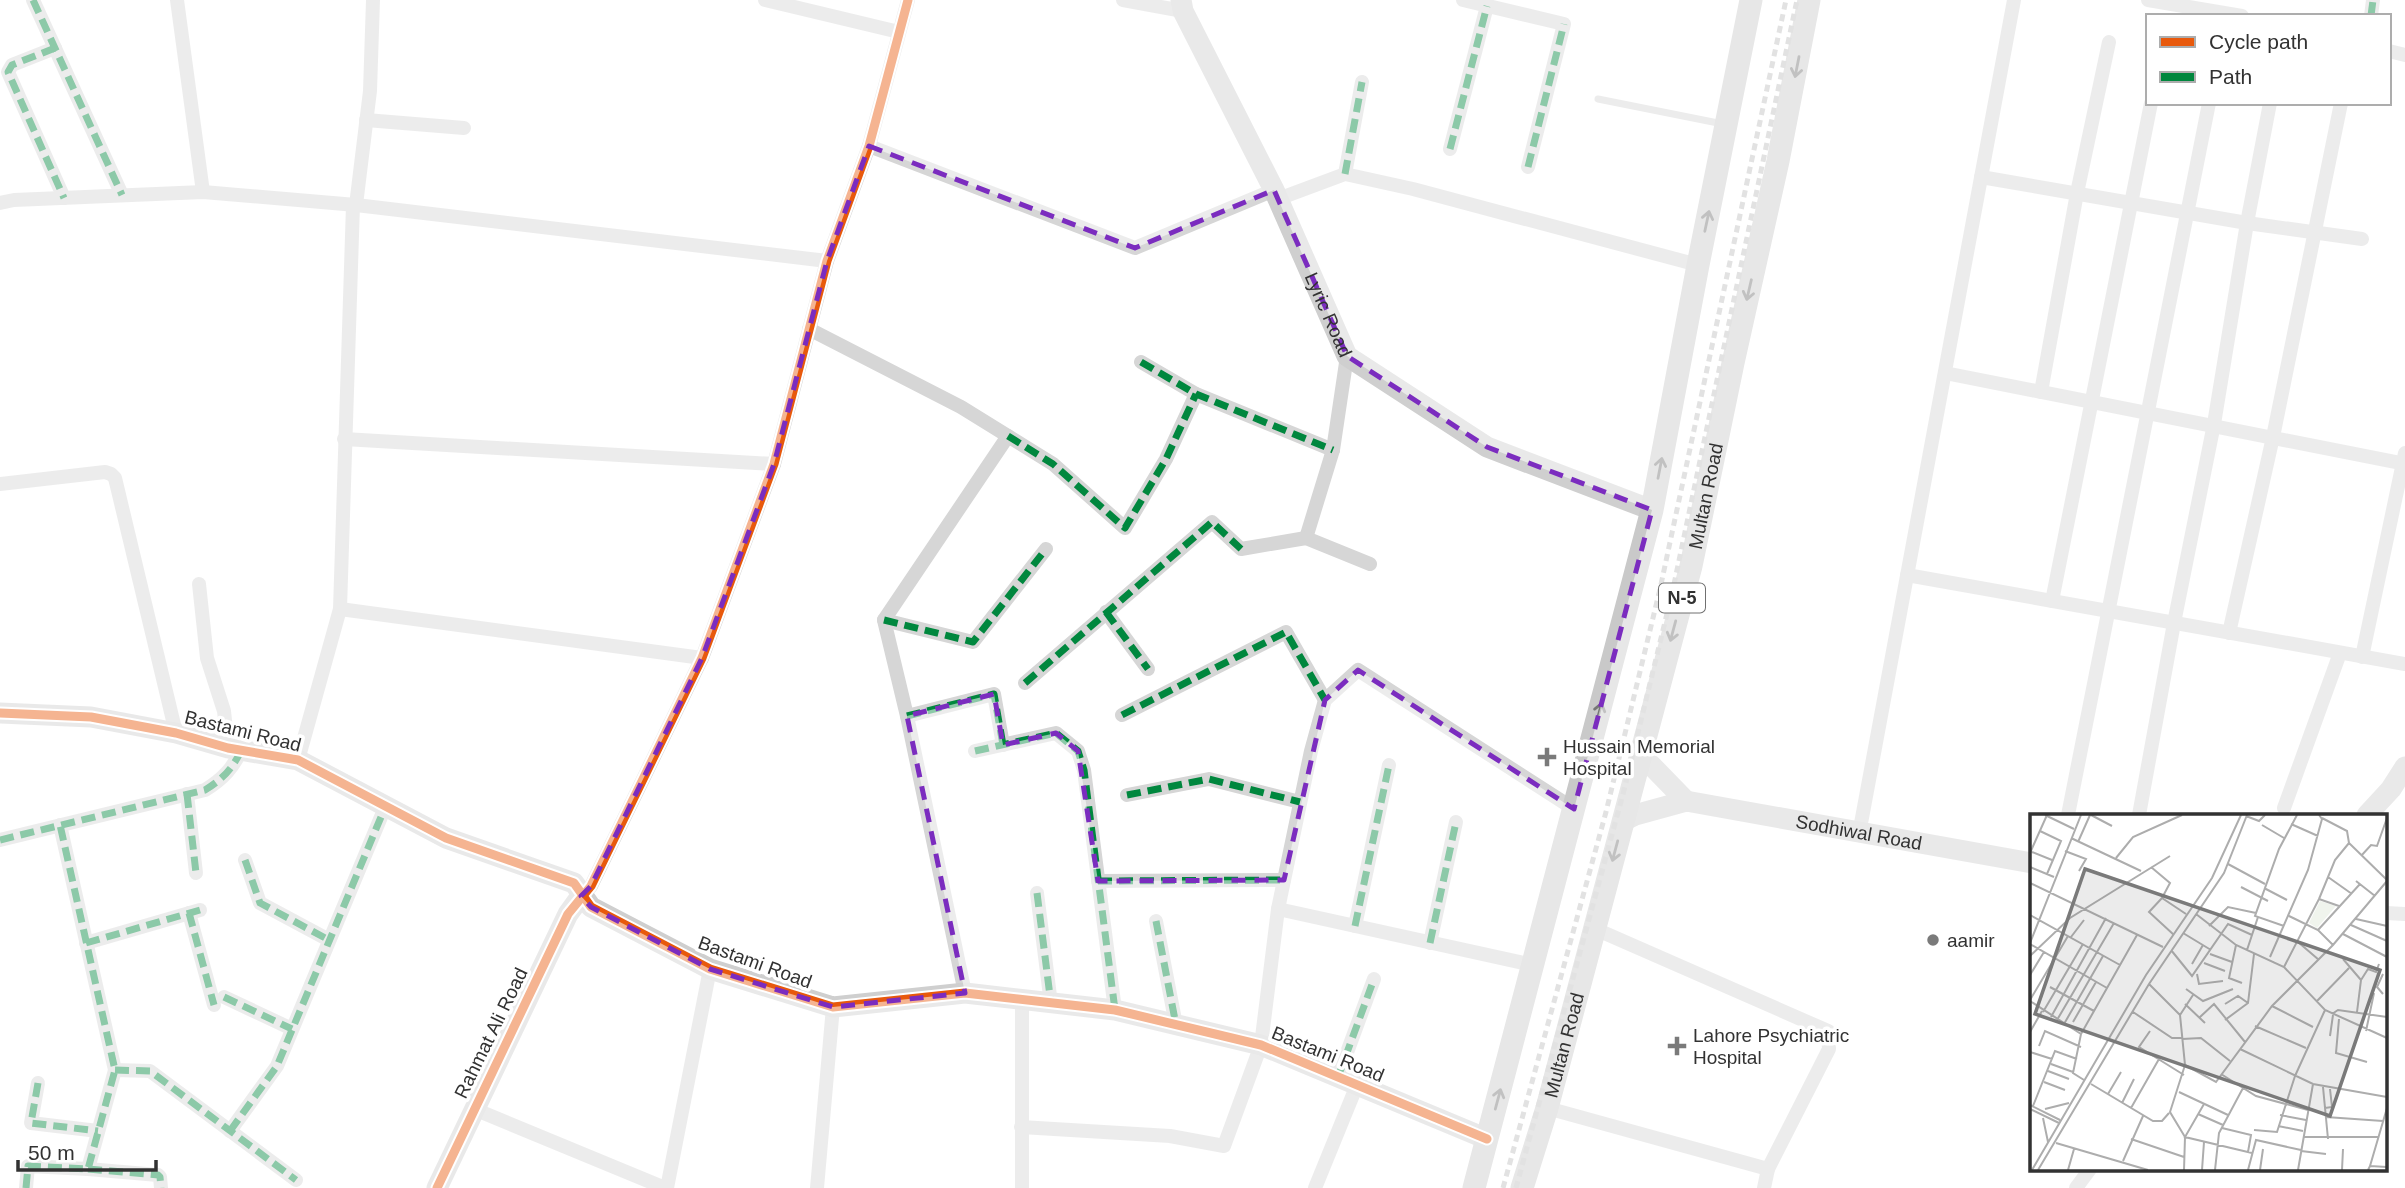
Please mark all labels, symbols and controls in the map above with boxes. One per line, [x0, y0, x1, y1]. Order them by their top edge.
legend [2146, 14, 2391, 105]
text: Cycle path [2209, 30, 2308, 53]
one-way arrow [1789, 55, 1803, 78]
text: Path [2209, 65, 2252, 88]
one-way arrow [1701, 210, 1715, 233]
street label: Lyric Road [1301, 269, 1357, 360]
one-way arrow [1742, 278, 1755, 300]
street label: Multan Road [1684, 441, 1727, 551]
one-way arrow [1654, 457, 1667, 480]
road number: N-5 [1659, 584, 1705, 612]
one-way arrow [1666, 620, 1679, 642]
one-way arrow [1593, 702, 1606, 724]
street label: Bastami Road [183, 706, 303, 756]
place label: Hussain Memorial Hospital [1563, 736, 1715, 779]
marker: Hussain Memorial Hospital [1537, 747, 1557, 767]
street label: Sodhiwal Road [1794, 810, 1924, 854]
inset map [2030, 814, 2388, 1170]
one-way arrow [1607, 840, 1620, 862]
place label: aamir [1947, 930, 1995, 951]
street label: Bastami Road [695, 932, 815, 992]
marker: aamir [1925, 932, 1941, 948]
street label: Rahmat Ali Road [450, 964, 532, 1102]
street label: Multan Road [1540, 990, 1588, 1100]
street label: Bastami Road [1269, 1022, 1387, 1086]
place label: Lahore Psychiatric Hospital [1693, 1025, 1849, 1068]
marker: Lahore Psychiatric Hospital [1667, 1036, 1687, 1056]
one-way arrow [1492, 1088, 1505, 1110]
scale bar [18, 1128, 156, 1172]
text: 50 m [28, 1141, 75, 1164]

